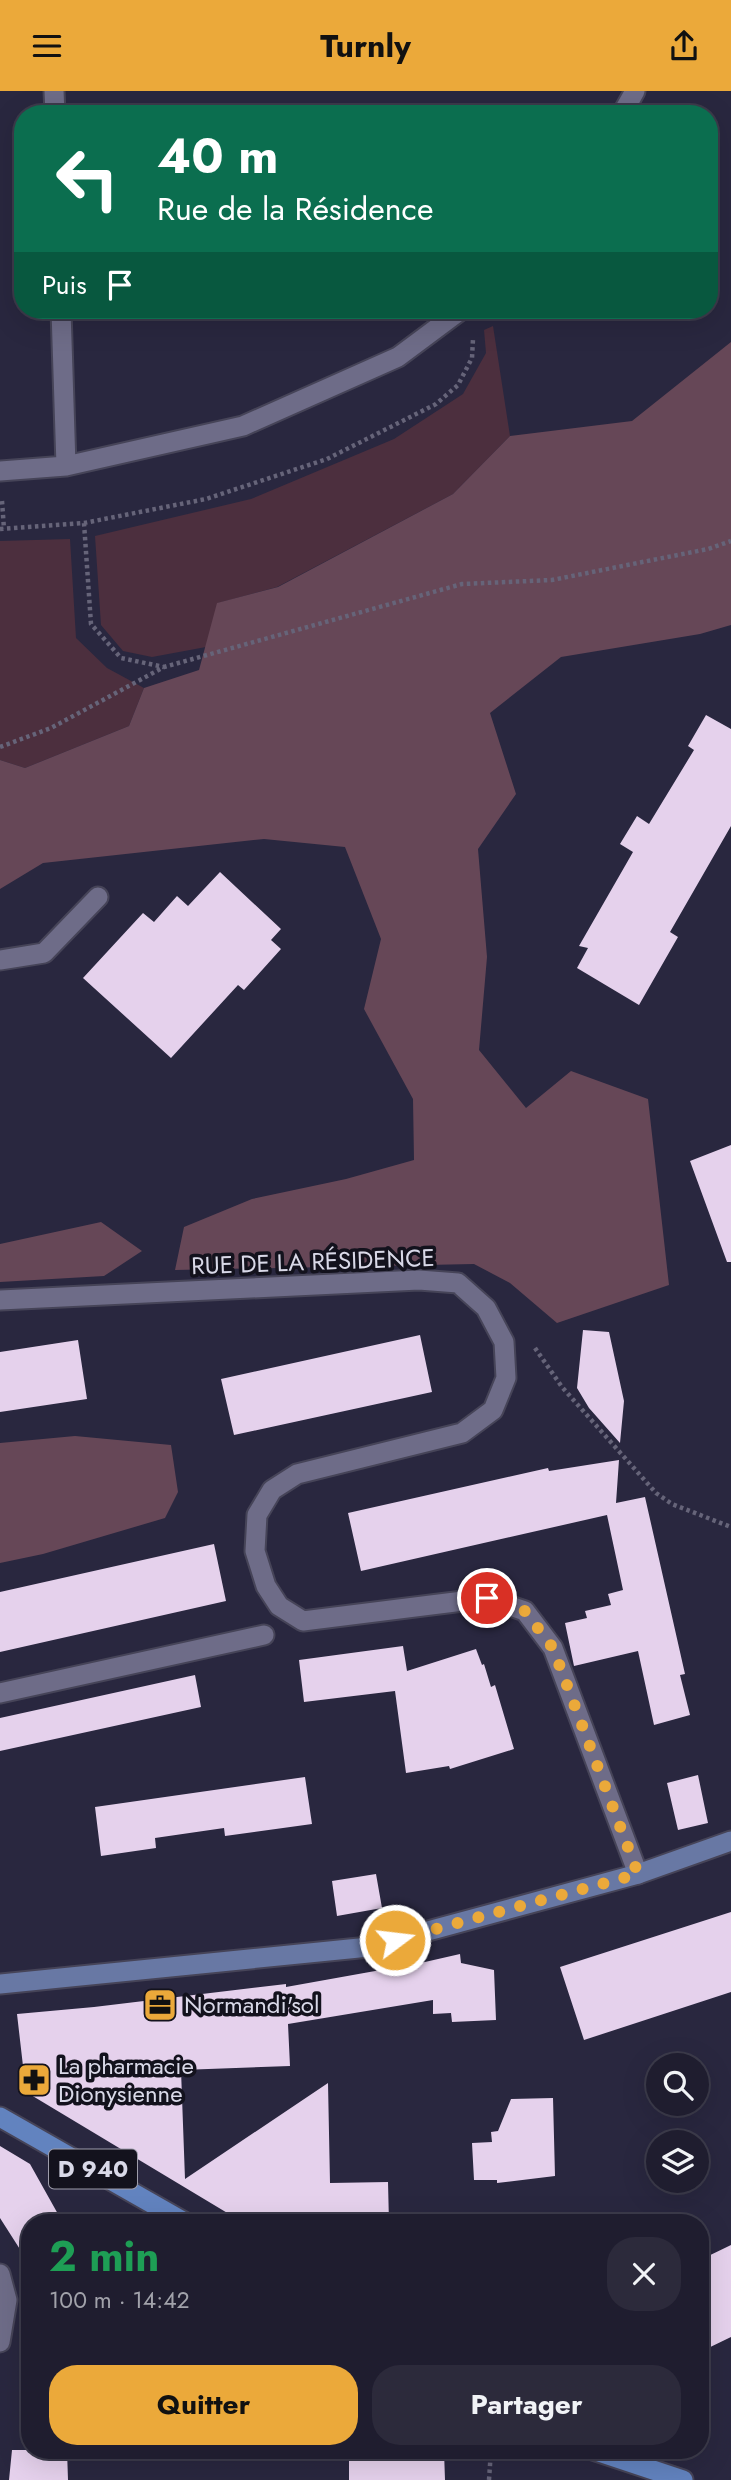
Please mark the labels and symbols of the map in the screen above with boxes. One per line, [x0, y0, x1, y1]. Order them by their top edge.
street label: RUE DE LA RÉSIDENCE [191, 1240, 435, 1283]
pin [457, 1568, 517, 1628]
position arrow [358, 1903, 432, 1977]
office icon: Normandi'sol [141, 1986, 179, 2024]
place label: Normandi'sol [184, 1987, 319, 2022]
place label: La pharmacie Dionysienne [58, 2048, 194, 2111]
pharmacy icon: La pharmacie Dionysienne [15, 2061, 53, 2099]
road number: D 940 [49, 2149, 137, 2189]

